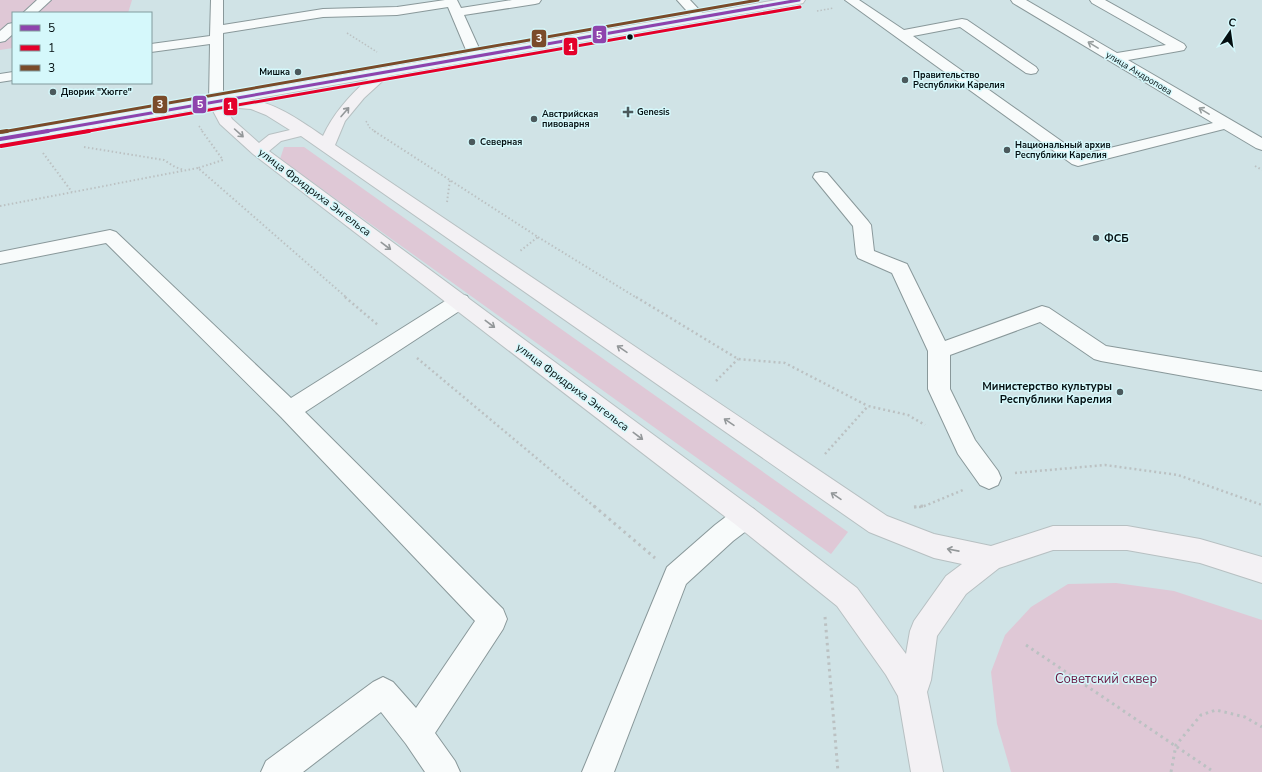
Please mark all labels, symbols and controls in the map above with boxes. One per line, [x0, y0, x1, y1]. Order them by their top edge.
legend [12, 12, 152, 84]
north arrow [1210, 12, 1250, 52]
text: С [1227, 15, 1238, 31]
text: 5 [48, 20, 55, 36]
line badge: 5 [592, 25, 607, 44]
text: 5 [596, 28, 603, 43]
line badge: 3 [531, 29, 547, 48]
text: 3 [536, 31, 542, 46]
unlabelled marker [625, 32, 635, 42]
line badge: 1 [563, 37, 578, 56]
text: 1 [48, 40, 55, 56]
text: 1 [568, 40, 574, 55]
one-way arrow [1087, 40, 1099, 48]
street label: улица Андропова [1104, 49, 1174, 98]
text: 3 [48, 60, 55, 76]
place label: Мишка [259, 66, 290, 78]
marker: Мишка [293, 67, 303, 77]
place label: Правительство Республики Карелия [913, 69, 1005, 91]
marker: Правительство Республики Карелия [900, 75, 910, 85]
place label: Дворик "Хюгге" [61, 86, 132, 98]
marker: Дворик "Хюгге" [48, 87, 58, 97]
line badge: 3 [152, 95, 168, 114]
line badge: 5 [192, 95, 207, 114]
text: 3 [157, 97, 163, 112]
text: 5 [197, 97, 204, 112]
line badge: 1 [223, 97, 238, 116]
text: 1 [227, 99, 233, 114]
marker: Genesis [622, 106, 634, 118]
place label: Genesis [637, 106, 670, 118]
one-way arrow [340, 107, 349, 117]
one-way arrow [1198, 107, 1210, 115]
place label: Австрийская пивоварня [542, 108, 598, 130]
marker: Австрийская пивоварня [529, 114, 539, 124]
one-way arrow [234, 128, 244, 138]
place label: Северная [480, 136, 522, 148]
marker: Северная [467, 137, 477, 147]
place label: Национальный архив Республики Карелия [1015, 139, 1111, 161]
street label: улица Фридриха Энгельса [255, 145, 374, 240]
marker: Национальный архив Республики Карелия [1002, 145, 1012, 155]
place label: ФСБ [1104, 231, 1129, 246]
marker: ФСБ [1091, 233, 1101, 243]
one-way arrow [381, 242, 392, 250]
one-way arrow [485, 320, 496, 328]
street label: улица Фридриха Энгельса [513, 340, 632, 435]
one-way arrow [617, 345, 628, 353]
place label: Министерство культуры Республики Карелия [982, 379, 1112, 407]
marker: Министерство культуры Республики Карелия [1115, 387, 1125, 397]
one-way arrow [724, 418, 735, 426]
one-way arrow [633, 432, 644, 441]
one-way arrow [831, 492, 842, 500]
one-way arrow [947, 546, 960, 554]
park label: Советский сквер [1055, 670, 1157, 688]

